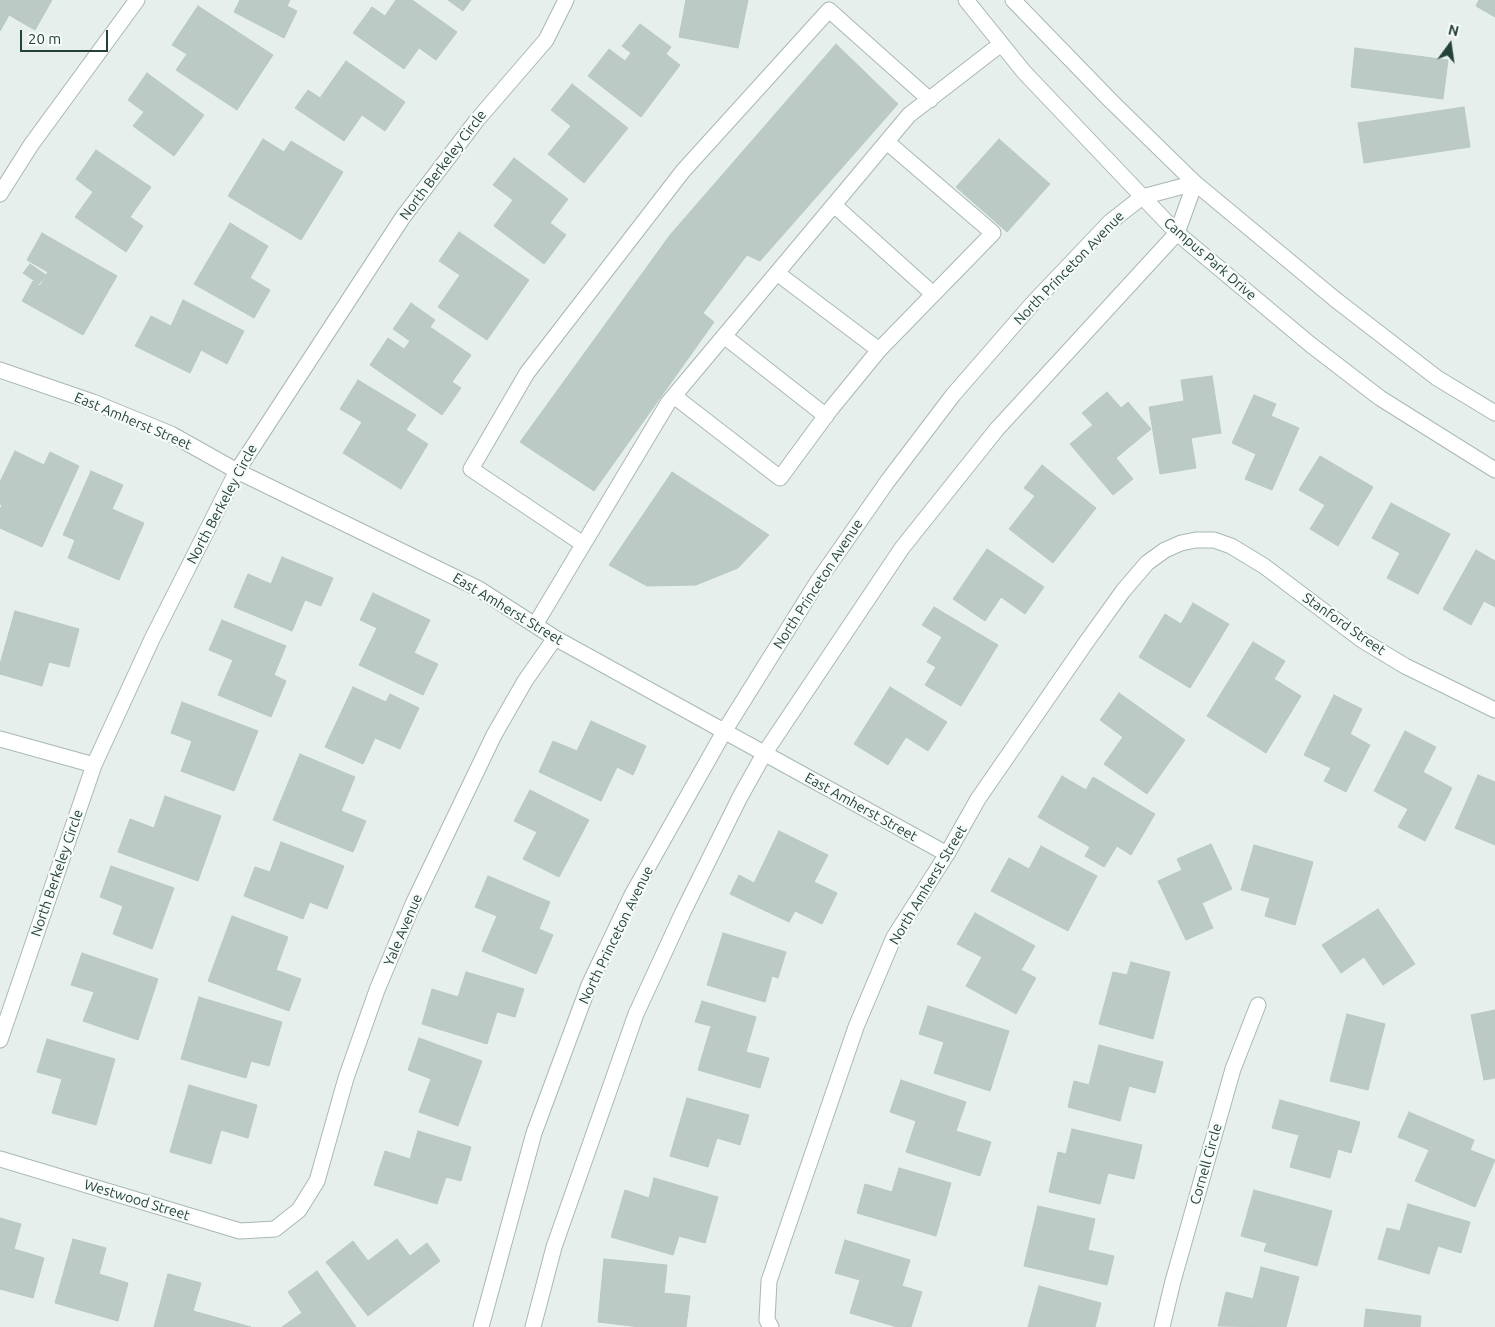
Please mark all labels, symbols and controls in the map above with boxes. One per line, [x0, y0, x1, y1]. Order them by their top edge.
scale bar [22, 20, 110, 52]
north arrow [1425, 20, 1475, 70]
text: N [1447, 21, 1461, 39]
text: 20 m [28, 30, 61, 47]
street label: North Berkeley Circle [396, 107, 490, 223]
street label: North Princeton Avenue [1010, 208, 1128, 328]
street label: Campus Park Drive [1160, 214, 1260, 304]
street label: East Amherst Street [72, 389, 194, 453]
street label: North Berkeley Circle [183, 441, 261, 567]
street label: North Princeton Avenue [770, 516, 866, 652]
street label: East Amherst Street [450, 569, 566, 649]
street label: Stanford Street [1299, 589, 1389, 659]
street label: East Amherst Street [802, 769, 920, 845]
street label: North Berkeley Circle [27, 807, 87, 939]
street label: North Amherst Street [886, 822, 970, 948]
street label: North Princeton Avenue [575, 863, 657, 1007]
street label: Yale Avenue [380, 891, 426, 969]
street label: Cornell Circle [1186, 1122, 1226, 1206]
street label: Westwood Street [82, 1176, 192, 1224]

